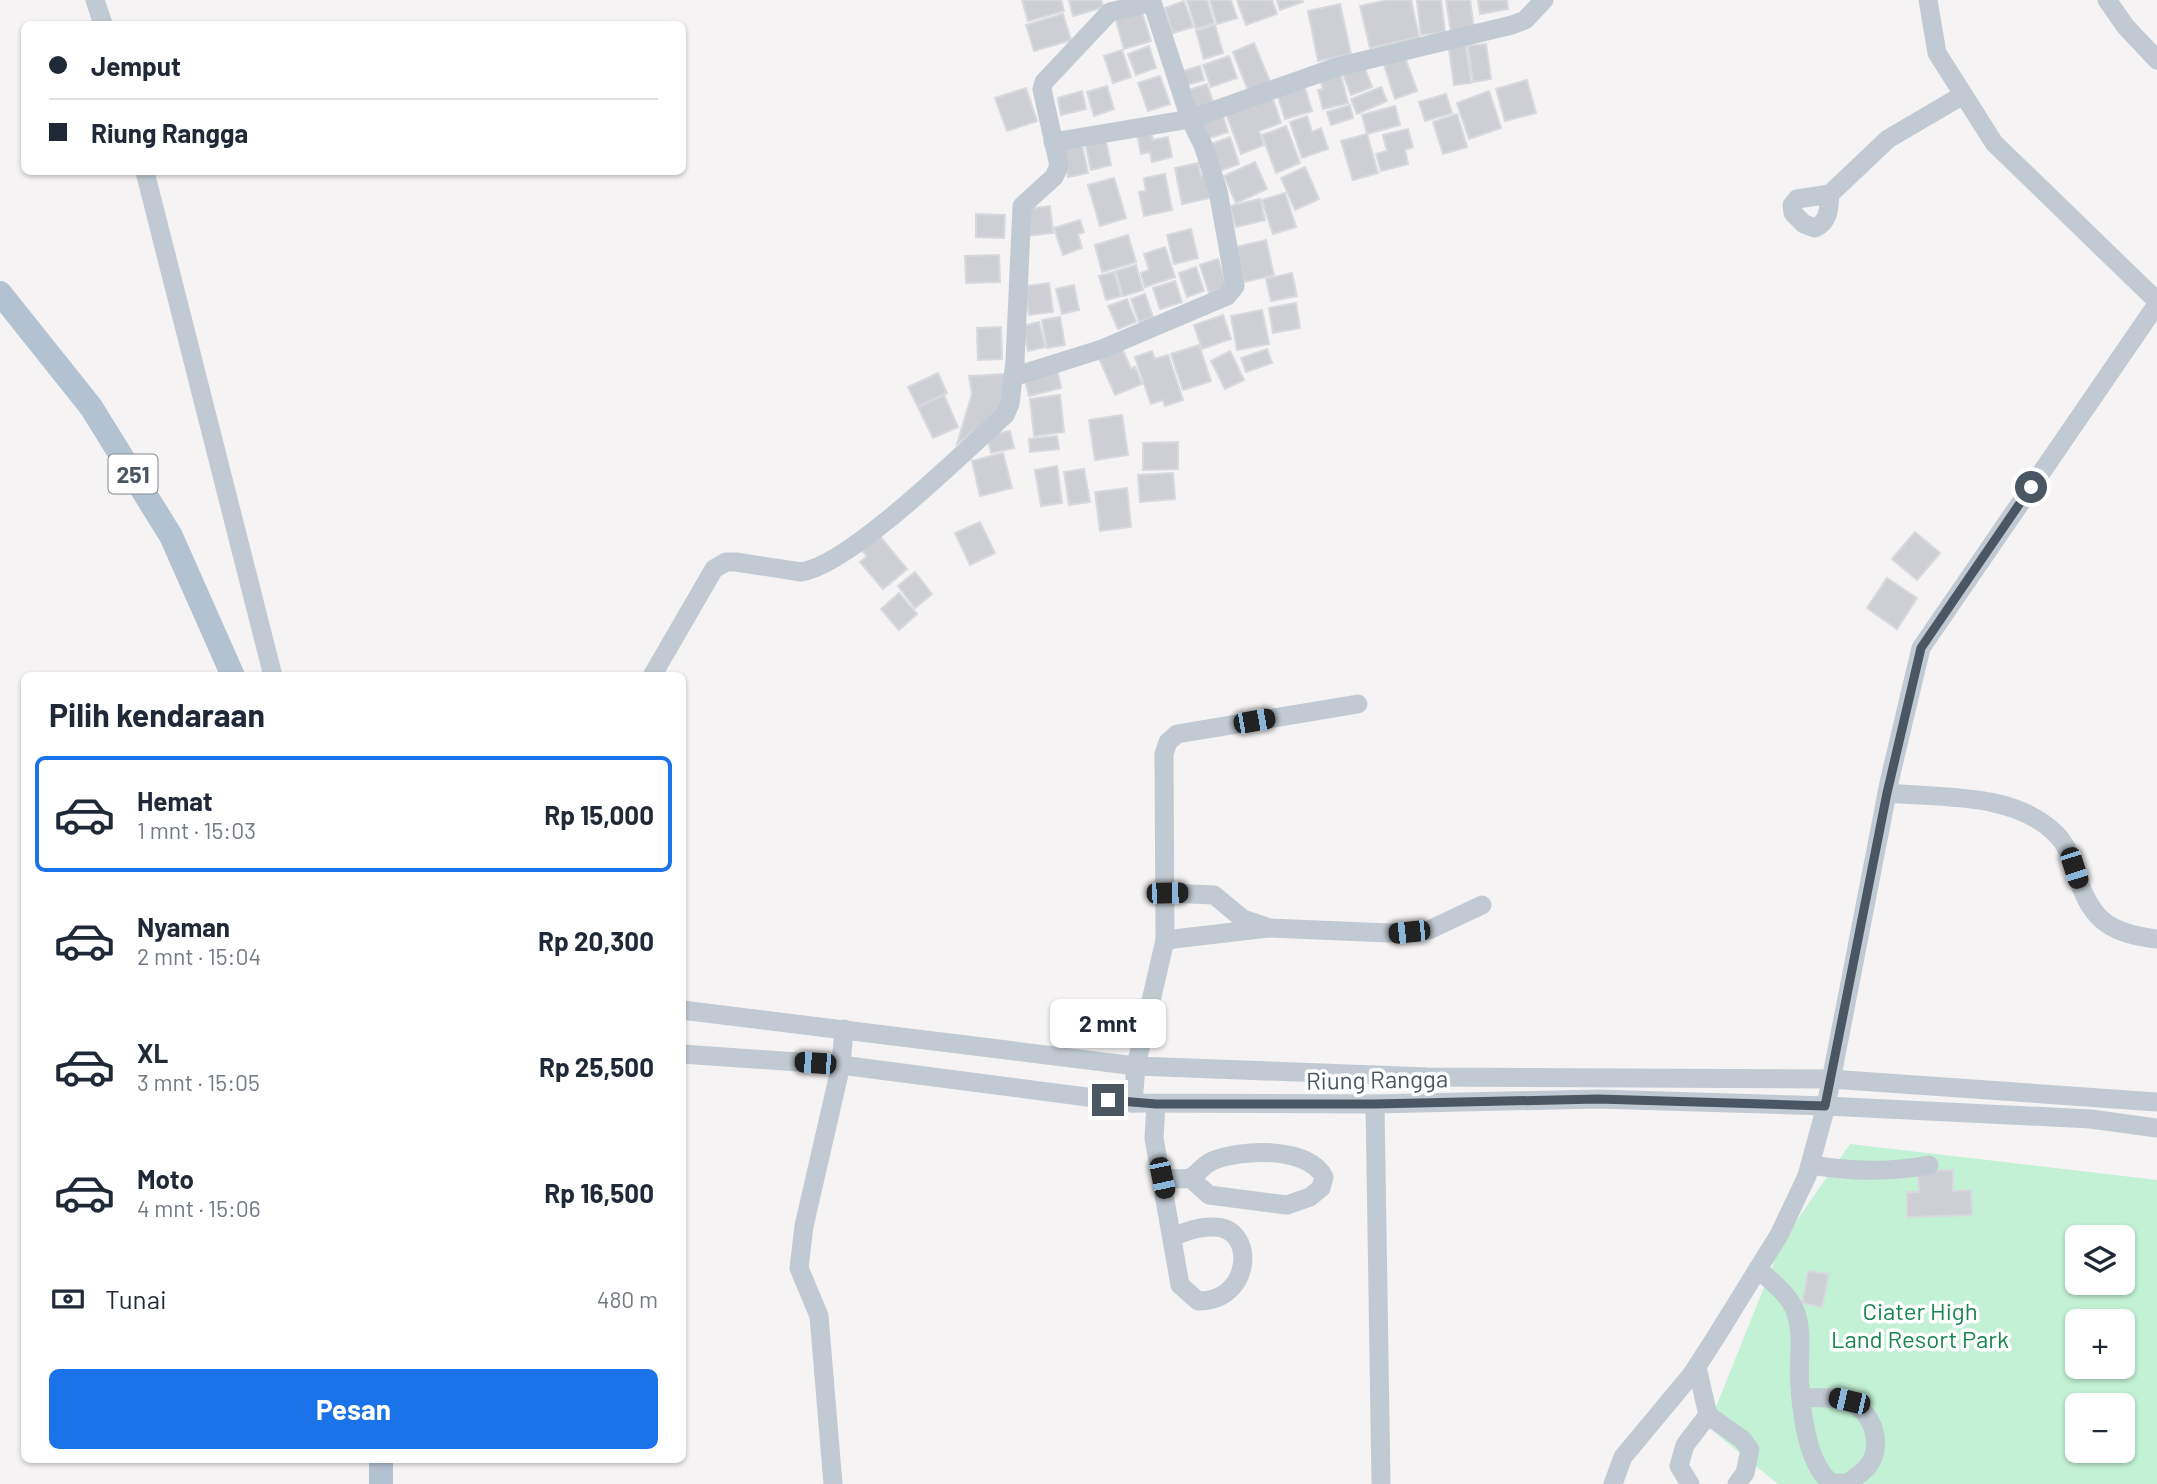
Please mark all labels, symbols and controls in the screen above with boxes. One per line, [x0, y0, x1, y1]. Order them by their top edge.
text: Jemput [91, 50, 181, 81]
text: Riung Rangga [91, 117, 248, 148]
road number: 251 [108, 454, 158, 494]
route start [2015, 471, 2047, 503]
text: Pilih kendaraan [49, 695, 265, 733]
car [1232, 707, 1277, 735]
icon: car [53, 783, 116, 846]
text: Hemat [137, 785, 213, 816]
text: Rp 15,000 [544, 799, 654, 830]
text: 1 mnt · 15:03 [137, 816, 256, 844]
car [2058, 845, 2091, 891]
car [1146, 882, 1189, 904]
icon: car [53, 909, 116, 972]
text: Nyaman [137, 911, 230, 942]
car [1388, 919, 1431, 945]
text: Rp 20,300 [538, 925, 654, 956]
text: 2 mnt · 15:04 [137, 942, 261, 970]
callout: 2 mnt [1050, 998, 1166, 1048]
text: 2 mnt [1079, 1009, 1137, 1037]
icon: car [53, 1035, 116, 1098]
text: XL [137, 1037, 168, 1068]
text: Rp 25,500 [539, 1051, 654, 1082]
car [794, 1051, 837, 1075]
street label: Riung Rangga [1306, 1063, 1448, 1095]
text: 3 mnt · 15:05 [137, 1068, 260, 1096]
route end [1092, 1084, 1124, 1116]
car [1148, 1155, 1177, 1201]
icon: car [53, 1161, 116, 1224]
text: Moto [137, 1163, 194, 1194]
text: Rp 16,500 [544, 1177, 654, 1208]
text: 4 mnt · 15:06 [137, 1194, 261, 1222]
map controls [2065, 1225, 2135, 1463]
button: layers [2065, 1225, 2135, 1295]
icon: cash [49, 1280, 87, 1318]
text: Tunai [105, 1283, 167, 1314]
text: 480 m [597, 1285, 658, 1313]
park label: Ciater High Land Resort Park [1831, 1296, 2009, 1353]
button: + [2065, 1309, 2135, 1379]
button: Pesan [49, 1369, 658, 1449]
car [1827, 1386, 1872, 1416]
button: − [2065, 1393, 2135, 1463]

